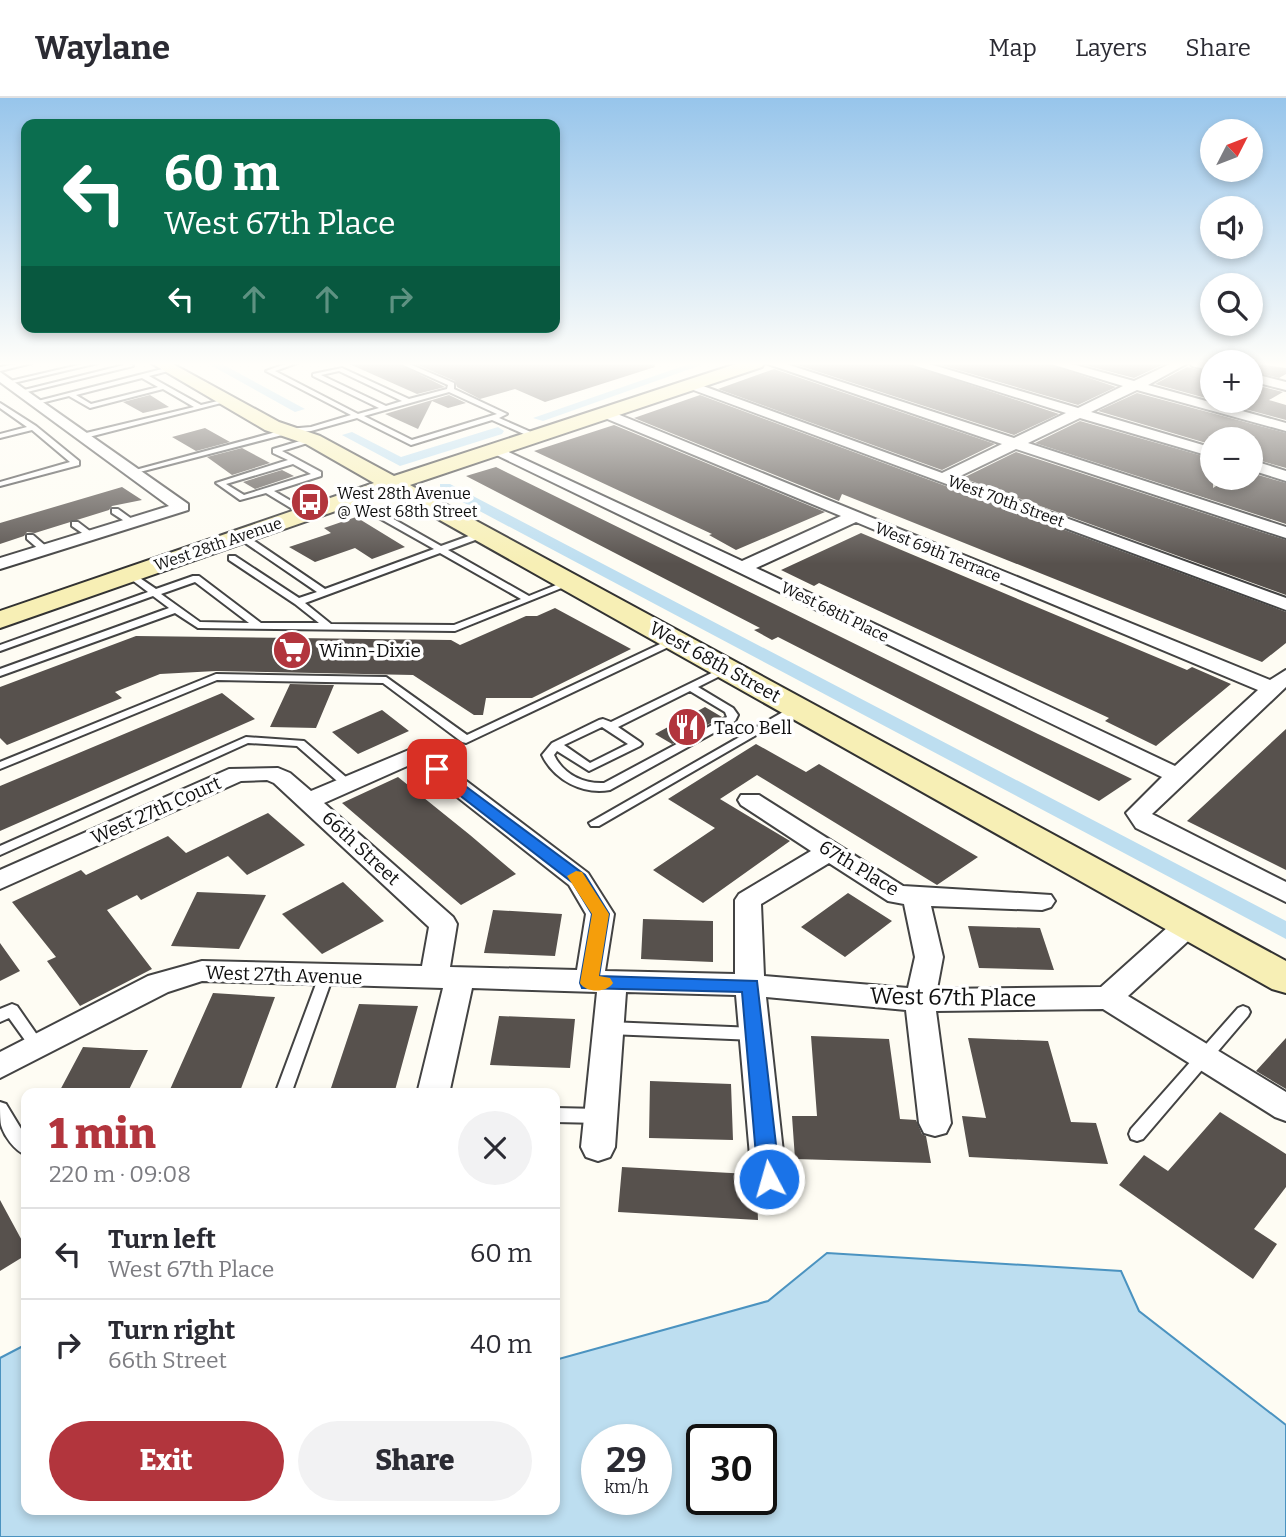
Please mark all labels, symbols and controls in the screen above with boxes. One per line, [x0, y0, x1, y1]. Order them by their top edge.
text: Waylane [35, 28, 170, 68]
text: Map [989, 34, 1037, 62]
text: Layers [1075, 34, 1147, 62]
text: Share [1185, 34, 1251, 62]
north arrow [1200, 119, 1264, 182]
map controls [1200, 119, 1263, 490]
text: 60 m [164, 144, 280, 203]
icon: left [49, 147, 140, 238]
button: sound [1200, 196, 1263, 259]
text: West 67th Place [164, 204, 395, 242]
button: search [1200, 273, 1263, 336]
icon: left [162, 280, 200, 318]
icon: ahead [235, 280, 273, 318]
icon: ahead [308, 280, 346, 318]
icon: right [381, 280, 419, 318]
button: + [1200, 350, 1263, 413]
button: − [1200, 427, 1263, 490]
street label: West 70th Street [945, 471, 1067, 531]
bus stop icon: West 28th Avenue @ West 68th Street [289, 481, 331, 523]
place label: West 28th Avenue @ West 68th Street [337, 484, 478, 521]
street label: West 28th Avenue [152, 513, 284, 575]
street label: West 69th Terrace [872, 518, 1004, 586]
street label: West 68th Place [778, 578, 892, 646]
street label: West 68th Street [645, 616, 785, 708]
supermarket icon: Winn-Dixie [271, 629, 313, 671]
place label: Winn-Dixie [319, 639, 421, 662]
restaurant icon: Taco Bell [666, 706, 708, 748]
place label: Taco Bell [714, 716, 792, 739]
pin [407, 739, 467, 799]
icon: arrive [418, 750, 456, 788]
street label: West 27th Court [87, 771, 225, 849]
street label: 66th Street [317, 806, 405, 890]
street label: 67th Place [815, 835, 903, 901]
street label: West 27th Avenue [205, 961, 363, 989]
street label: West 67th Place [870, 982, 1036, 1012]
text: 1 min [49, 1109, 156, 1159]
button: close [458, 1111, 532, 1185]
position arrow [732, 1142, 806, 1216]
text: 220 m · 09:08 [49, 1160, 191, 1188]
text: Turn left [108, 1224, 216, 1255]
icon: left [49, 1235, 87, 1273]
text: 60 m [470, 1238, 532, 1269]
text: West 67th Place [108, 1255, 274, 1283]
text: Turn right [108, 1315, 235, 1346]
icon: right [49, 1326, 87, 1364]
text: 40 m [470, 1329, 532, 1360]
text: 66th Street [108, 1346, 227, 1374]
button: Exit [49, 1421, 284, 1501]
button: Share [298, 1421, 532, 1501]
speed limit sign: 30 [686, 1424, 777, 1515]
text: 29 [606, 1439, 647, 1481]
text: km/h [604, 1476, 649, 1498]

